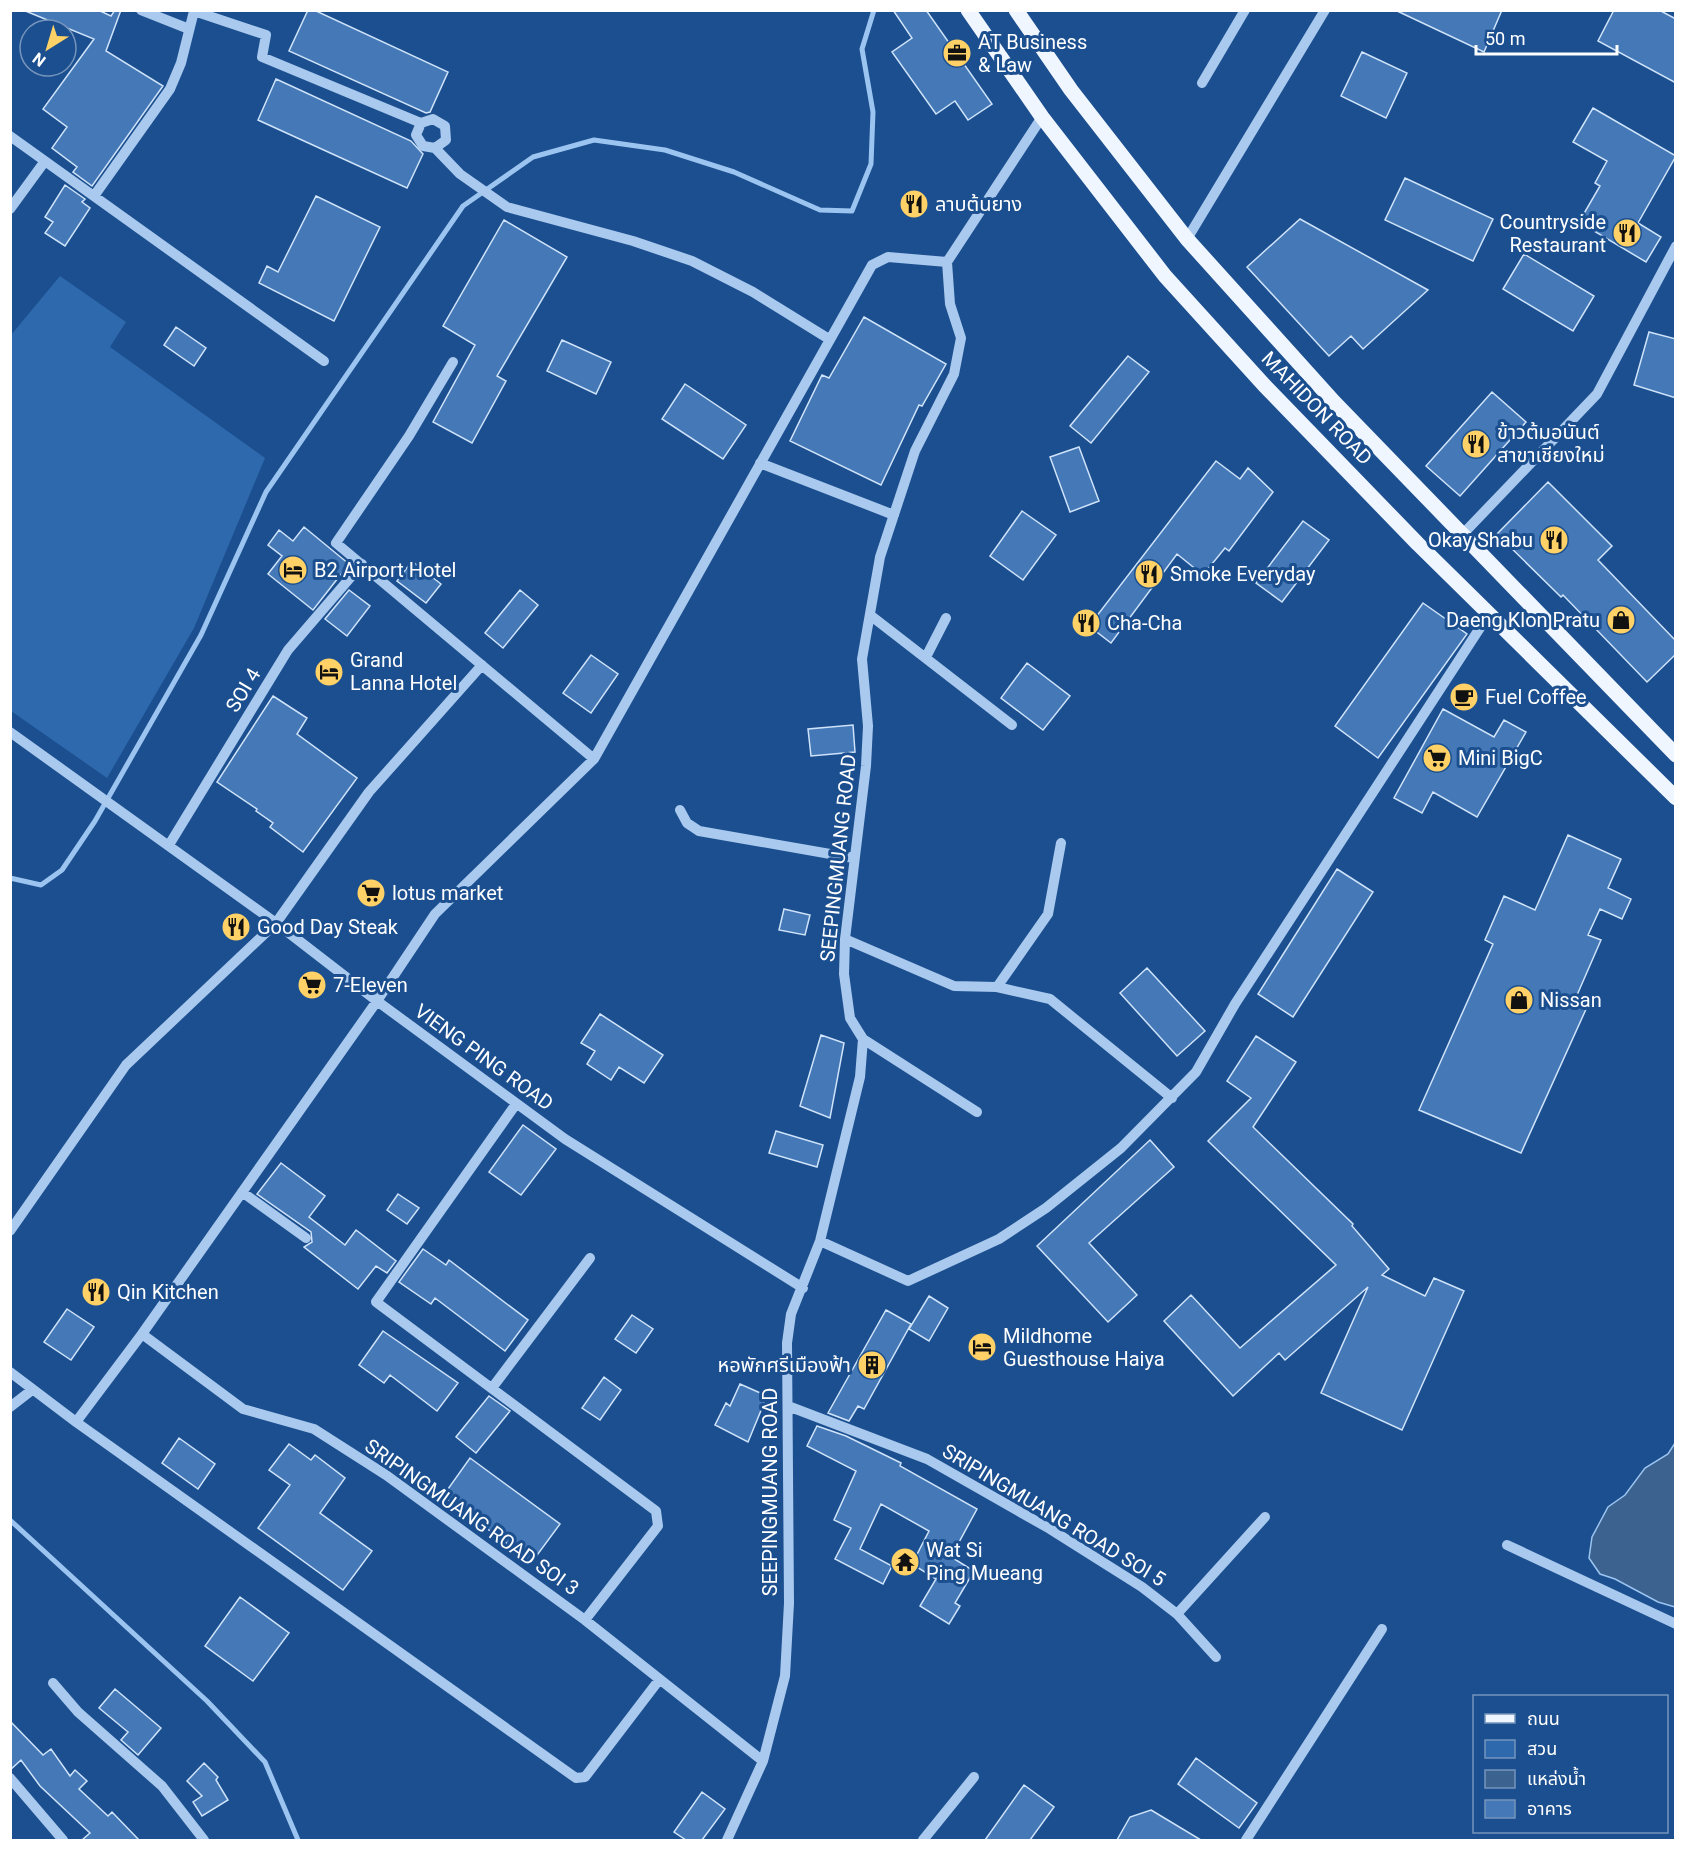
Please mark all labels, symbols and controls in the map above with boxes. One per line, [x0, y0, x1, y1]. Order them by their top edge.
north arrow [18, 18, 78, 78]
scale bar [1476, 18, 1617, 56]
text: 50 m [1485, 28, 1525, 49]
place label: AT Business & Law [978, 30, 1087, 77]
office icon: AT Business & Law [941, 37, 973, 69]
text: N [29, 49, 50, 71]
restaurant icon: ลาบต้นยาง [898, 188, 930, 220]
place label: ลาบต้นยาง [935, 192, 1022, 216]
place label: Countryside Restaurant [1499, 210, 1606, 257]
restaurant icon: Countryside Restaurant [1611, 217, 1643, 249]
street label: MAHIDON ROAD [1257, 346, 1377, 470]
place label: ข้าวต้มอนันต์ สาขาเชียงใหม่ [1497, 420, 1605, 467]
restaurant icon: ข้าวต้มอนันต์ สาขาเชียงใหม่ [1460, 428, 1492, 460]
restaurant icon: Okay Shabu [1538, 524, 1570, 556]
place label: Okay Shabu [1428, 528, 1533, 552]
hotel icon: B2 Airport Hotel [277, 554, 309, 586]
place label: B2 Airport Hotel [314, 558, 456, 582]
restaurant icon: Smoke Everyday [1133, 558, 1165, 590]
place label: Smoke Everyday [1170, 562, 1316, 586]
shop icon: Daeng Klon Pratu [1605, 604, 1637, 636]
restaurant icon: Cha-Cha [1070, 607, 1102, 639]
place label: Daeng Klon Pratu [1446, 608, 1600, 632]
place label: Cha-Cha [1107, 611, 1182, 635]
place label: Grand Lanna Hotel [350, 648, 457, 695]
hotel icon: Grand Lanna Hotel [313, 656, 345, 688]
street label: SOI 4 [221, 664, 265, 716]
cafe icon: Fuel Coffee [1448, 681, 1480, 713]
place label: Fuel Coffee [1485, 685, 1587, 709]
supermarket icon: Mini BigC [1421, 742, 1453, 774]
place label: Mini BigC [1458, 746, 1543, 770]
street label: SEEPINGMUANG ROAD [815, 753, 861, 963]
supermarket icon: lotus market [355, 877, 387, 909]
place label: lotus market [392, 881, 503, 905]
restaurant icon: Good Day Steak [220, 911, 252, 943]
place label: Good Day Steak [257, 915, 399, 939]
supermarket icon: 7-Eleven [296, 969, 328, 1001]
place label: 7-Eleven [333, 973, 408, 997]
shop icon: Nissan [1503, 984, 1535, 1016]
place label: Nissan [1540, 988, 1602, 1012]
street label: VIENG PING ROAD [410, 999, 558, 1115]
restaurant icon: Qin Kitchen [80, 1276, 112, 1308]
place label: Qin Kitchen [117, 1280, 219, 1304]
place label: Mildhome Guesthouse Haiya [1003, 1324, 1165, 1371]
hotel icon: Mildhome Guesthouse Haiya [966, 1331, 998, 1363]
building icon: หอพักศรีเมืองฟ้า [856, 1349, 888, 1381]
place label: หอพักศรีเมืองฟ้า [717, 1353, 851, 1377]
street label: SEEPINGMUANG ROAD [758, 1388, 782, 1596]
street label: SRIPINGMUANG ROAD SOI 3 [360, 1434, 584, 1600]
street label: SRIPINGMUANG ROAD SOI 5 [938, 1439, 1170, 1591]
place label: Wat Si Ping Mueang [926, 1538, 1043, 1585]
temple icon: Wat Si Ping Mueang [889, 1546, 921, 1578]
legend [1473, 1695, 1668, 1833]
text: ถนน [1527, 1708, 1560, 1729]
text: สวน [1527, 1738, 1557, 1759]
text: แหล่งน้ำ [1527, 1766, 1586, 1789]
text: อาคาร [1527, 1798, 1572, 1819]

